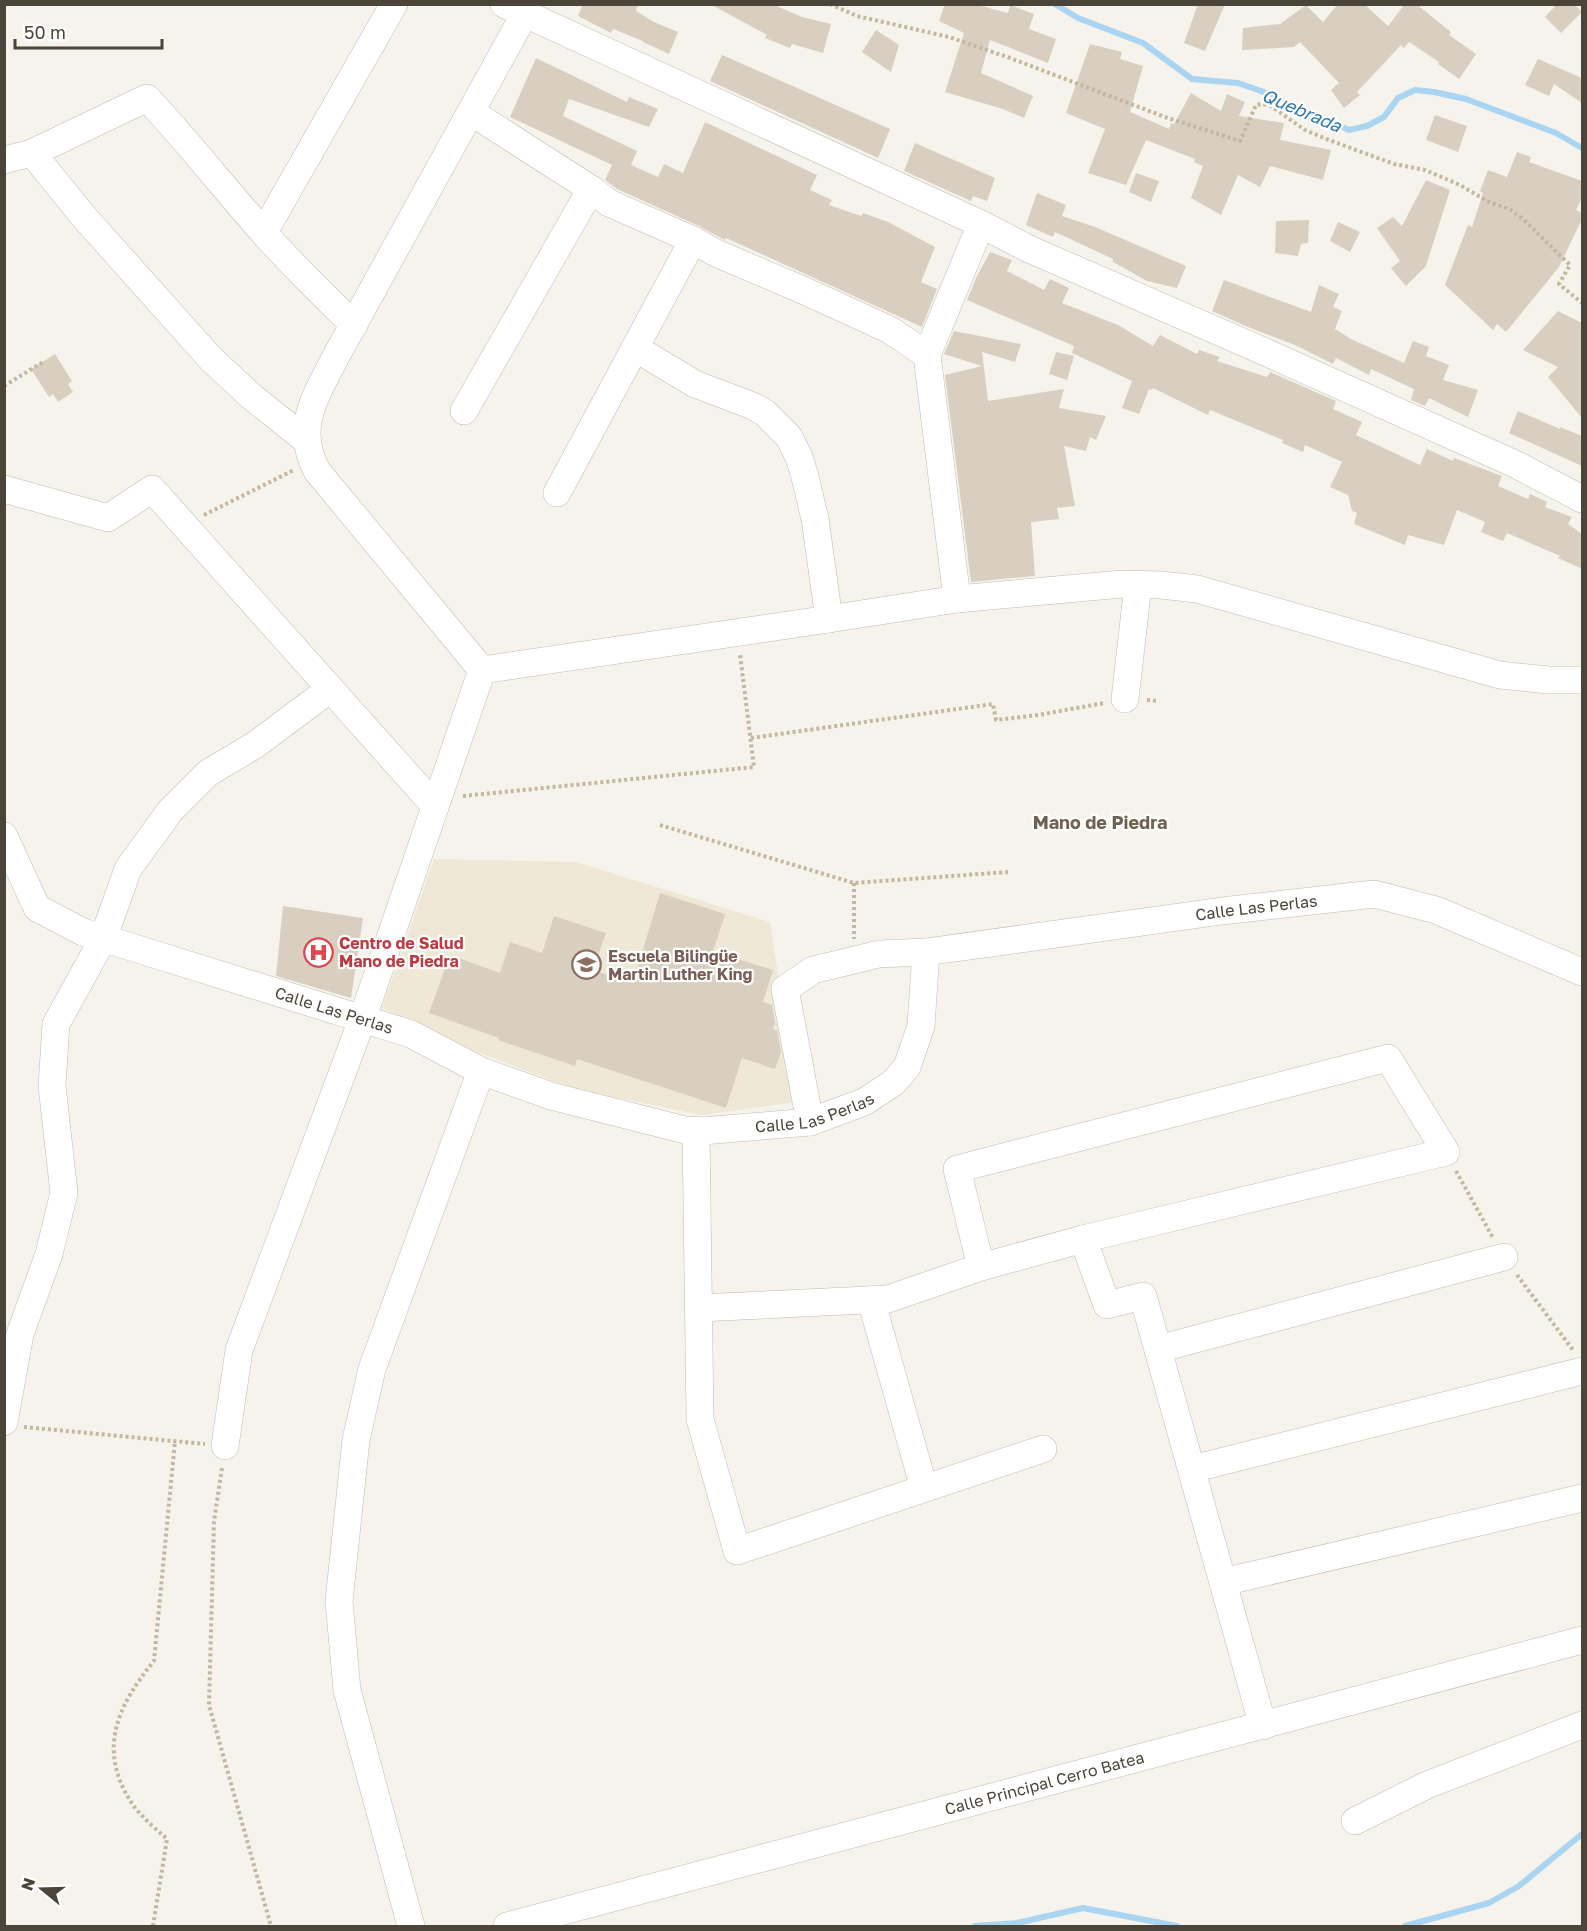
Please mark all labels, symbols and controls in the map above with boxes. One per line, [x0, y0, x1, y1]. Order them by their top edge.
scale bar [15, 12, 162, 50]
text: 50 m [24, 21, 66, 43]
water label: Quebrada [1259, 83, 1346, 137]
district label: Mano de Piedra [1033, 811, 1167, 833]
street label: Calle Las Perlas [1194, 890, 1318, 925]
place label: Centro de Salud Mano de Piedra [339, 933, 464, 971]
hospital icon: Centro de Salud Mano de Piedra [302, 936, 334, 968]
place label: Escuela Bilingüe Martin Luther King [608, 946, 752, 984]
school or university icon: Escuela Bilingüe Martin Luther King [571, 949, 603, 981]
street label: Calle Las Perlas [273, 982, 396, 1038]
street label: Calle Las Perlas [754, 1088, 878, 1137]
street label: Calle Principal Cerro Batea [942, 1747, 1146, 1819]
north arrow [12, 1859, 72, 1919]
text: N [16, 1875, 39, 1893]

